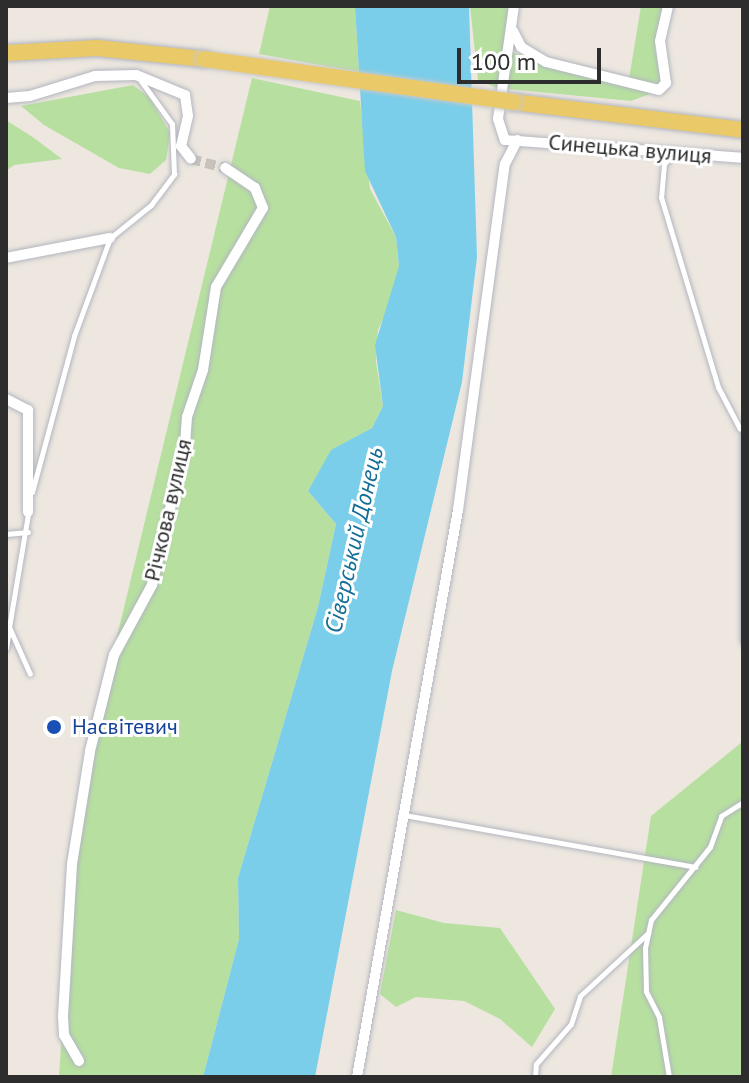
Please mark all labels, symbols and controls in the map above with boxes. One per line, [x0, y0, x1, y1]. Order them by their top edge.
scale bar [461, 32, 605, 82]
text: 100 m [471, 46, 536, 77]
street label: Синецька вулиця [547, 129, 713, 169]
street label: Річкова вулиця [139, 436, 197, 584]
water label: Сіверський Донець [319, 444, 389, 636]
place label: Насвітевич [72, 714, 178, 740]
marker: Насвітевич [43, 716, 65, 738]

